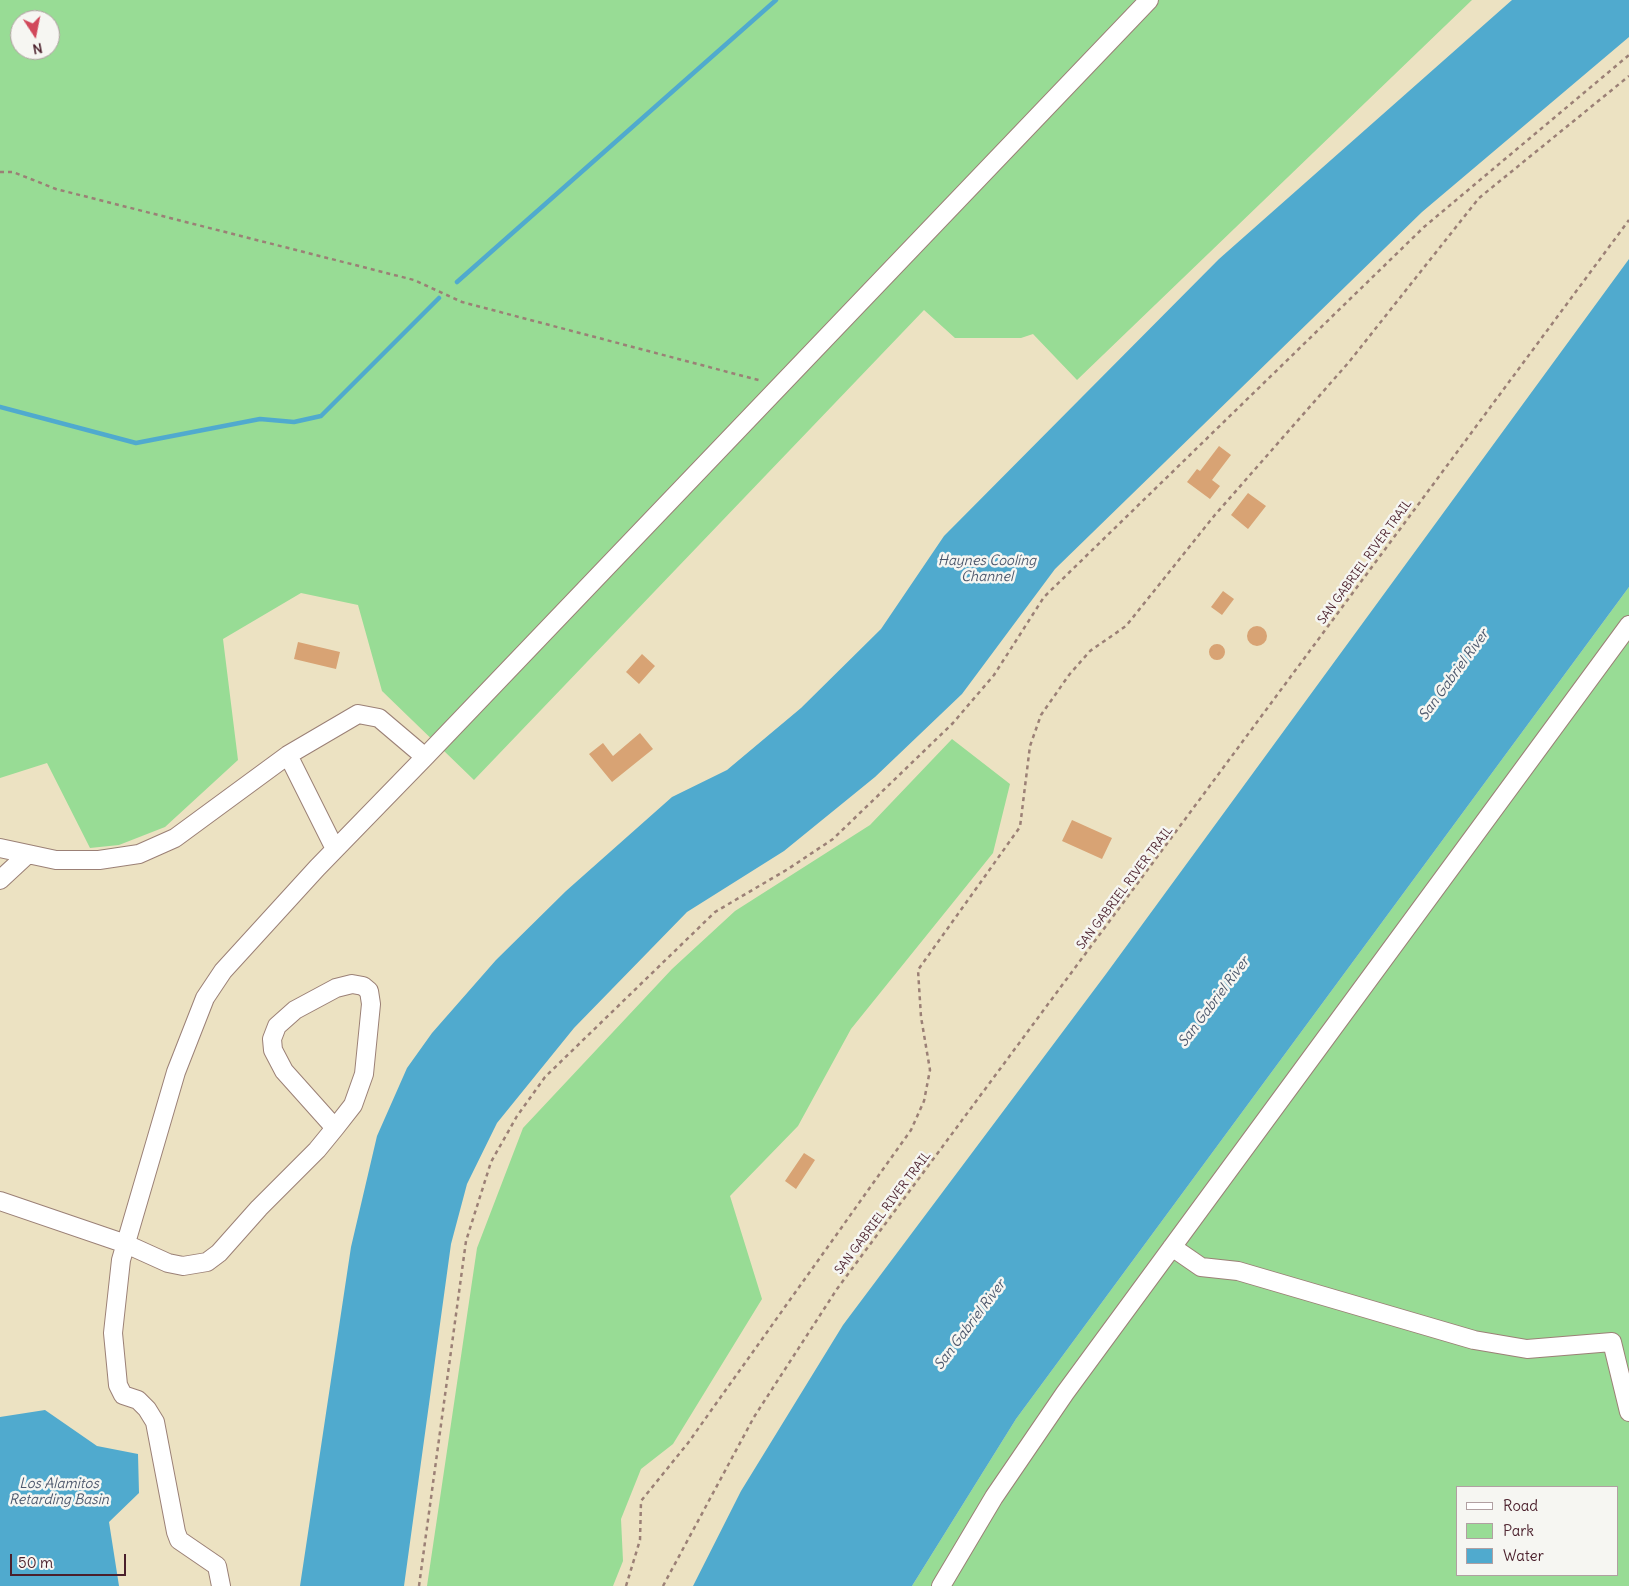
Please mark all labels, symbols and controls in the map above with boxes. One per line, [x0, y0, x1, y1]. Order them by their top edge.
north arrow [10, 10, 60, 60]
text: N [31, 39, 44, 59]
street label: SAN GABRIEL RIVER TRAIL [1315, 497, 1415, 627]
water label: Haynes Cooling Channel [938, 553, 1036, 586]
water label: San Gabriel River [1415, 626, 1493, 724]
street label: SAN GABRIEL RIVER TRAIL [1074, 824, 1176, 952]
water label: San Gabriel River [1175, 954, 1253, 1050]
street label: SAN GABRIEL RIVER TRAIL [832, 1149, 934, 1277]
water label: San Gabriel River [931, 1277, 1009, 1373]
water label: Los Alamitos Retarding Basin [9, 1476, 109, 1508]
legend [1456, 1486, 1619, 1576]
text: Road [1503, 1496, 1538, 1515]
text: Park [1503, 1521, 1534, 1540]
scale bar [12, 1544, 129, 1576]
text: Water [1503, 1546, 1544, 1565]
text: 50 m [18, 1553, 53, 1572]

